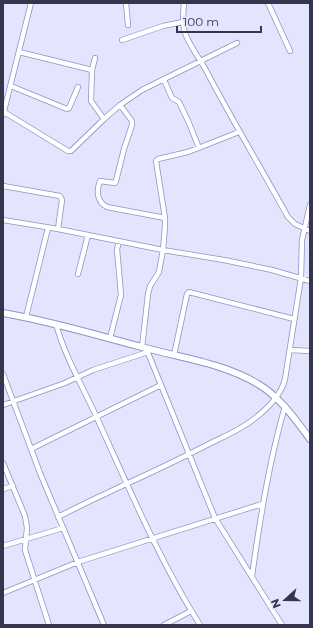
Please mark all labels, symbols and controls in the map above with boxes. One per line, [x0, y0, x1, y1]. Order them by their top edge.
scale bar [177, 8, 261, 34]
text: 100 m [183, 14, 219, 29]
north arrow [265, 580, 305, 620]
text: N [268, 597, 284, 610]

